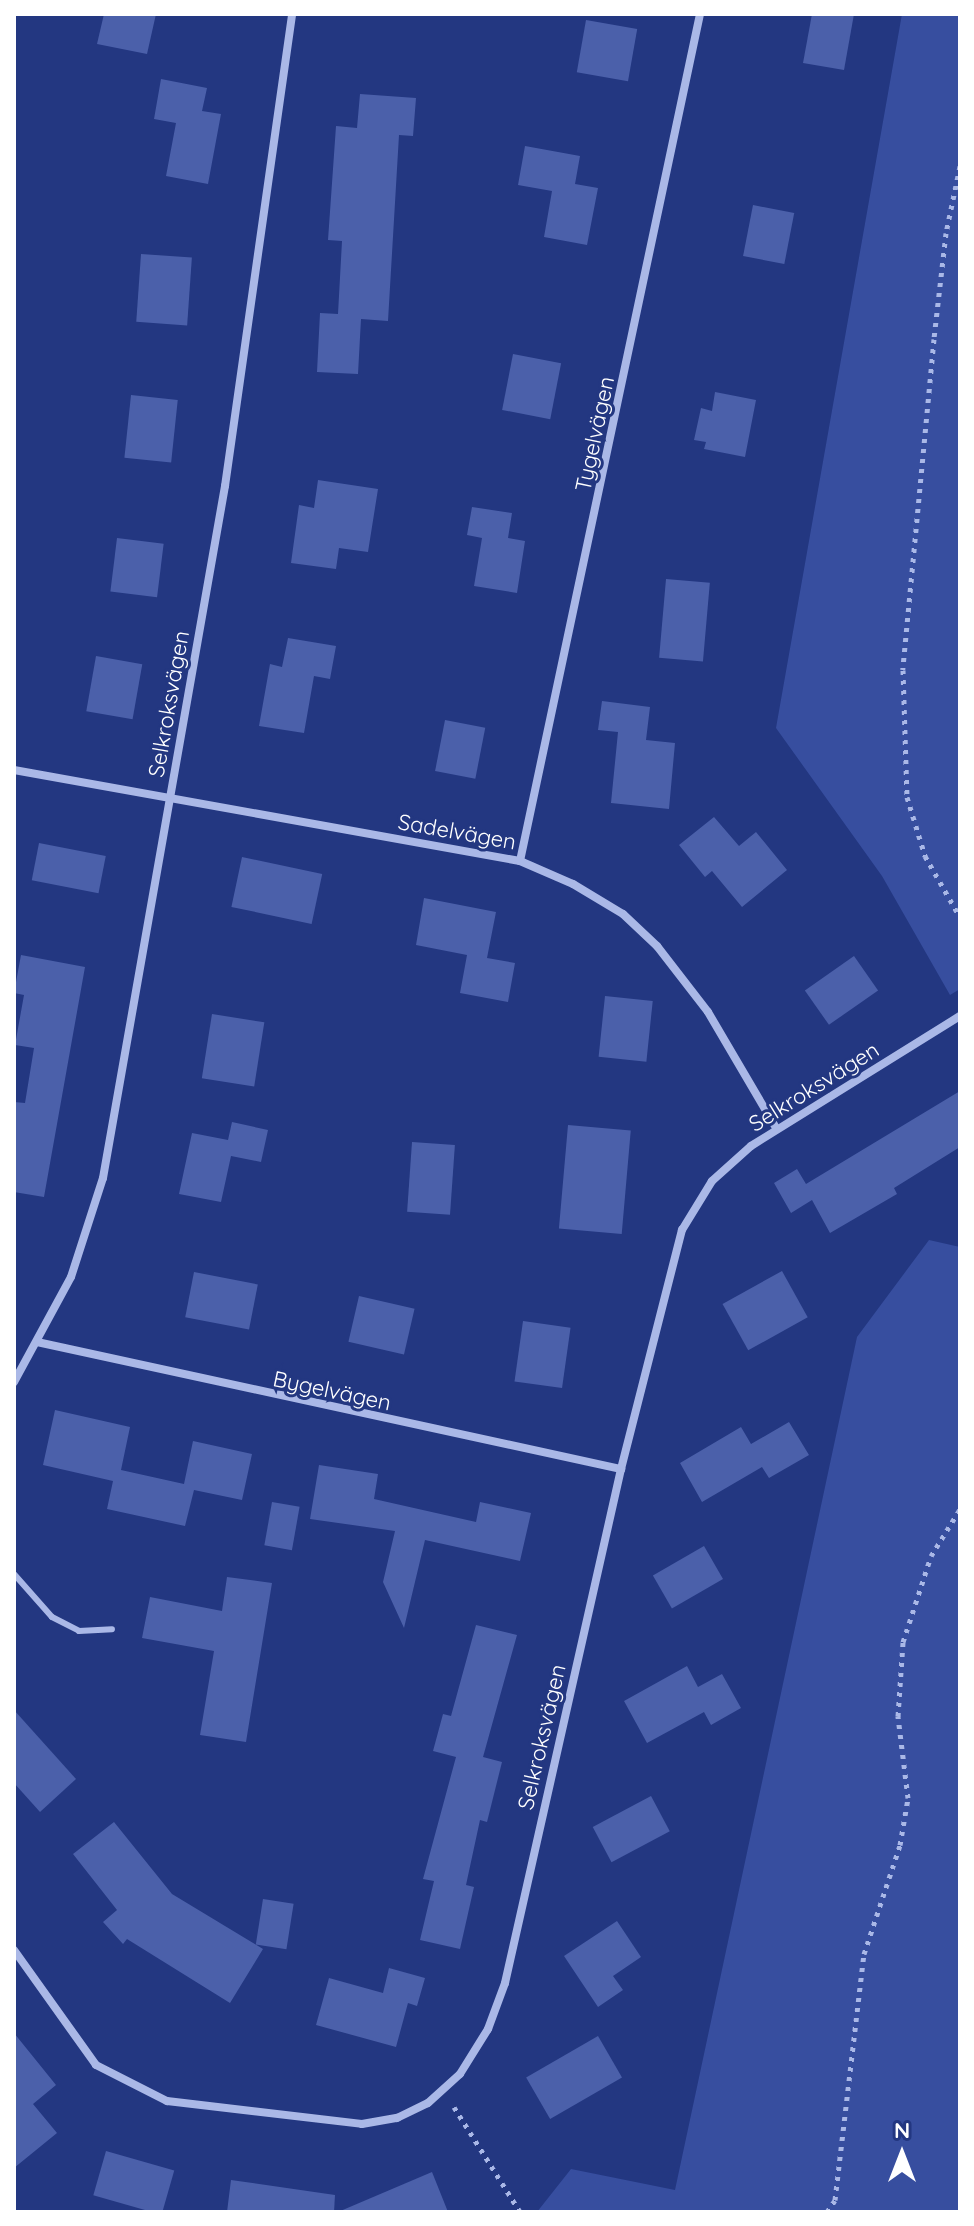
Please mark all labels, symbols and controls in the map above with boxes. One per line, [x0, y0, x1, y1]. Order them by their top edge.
street label: Tygelvägen [570, 374, 620, 494]
street label: Selkroksvägen [143, 629, 195, 779]
street label: Sadelvägen [396, 809, 518, 855]
street label: Selkroksvägen [744, 1037, 884, 1137]
street label: Bygelvägen [271, 1366, 393, 1416]
street label: Selkroksvägen [512, 1662, 572, 1812]
north arrow [862, 2114, 942, 2194]
text: N [894, 2116, 910, 2144]

